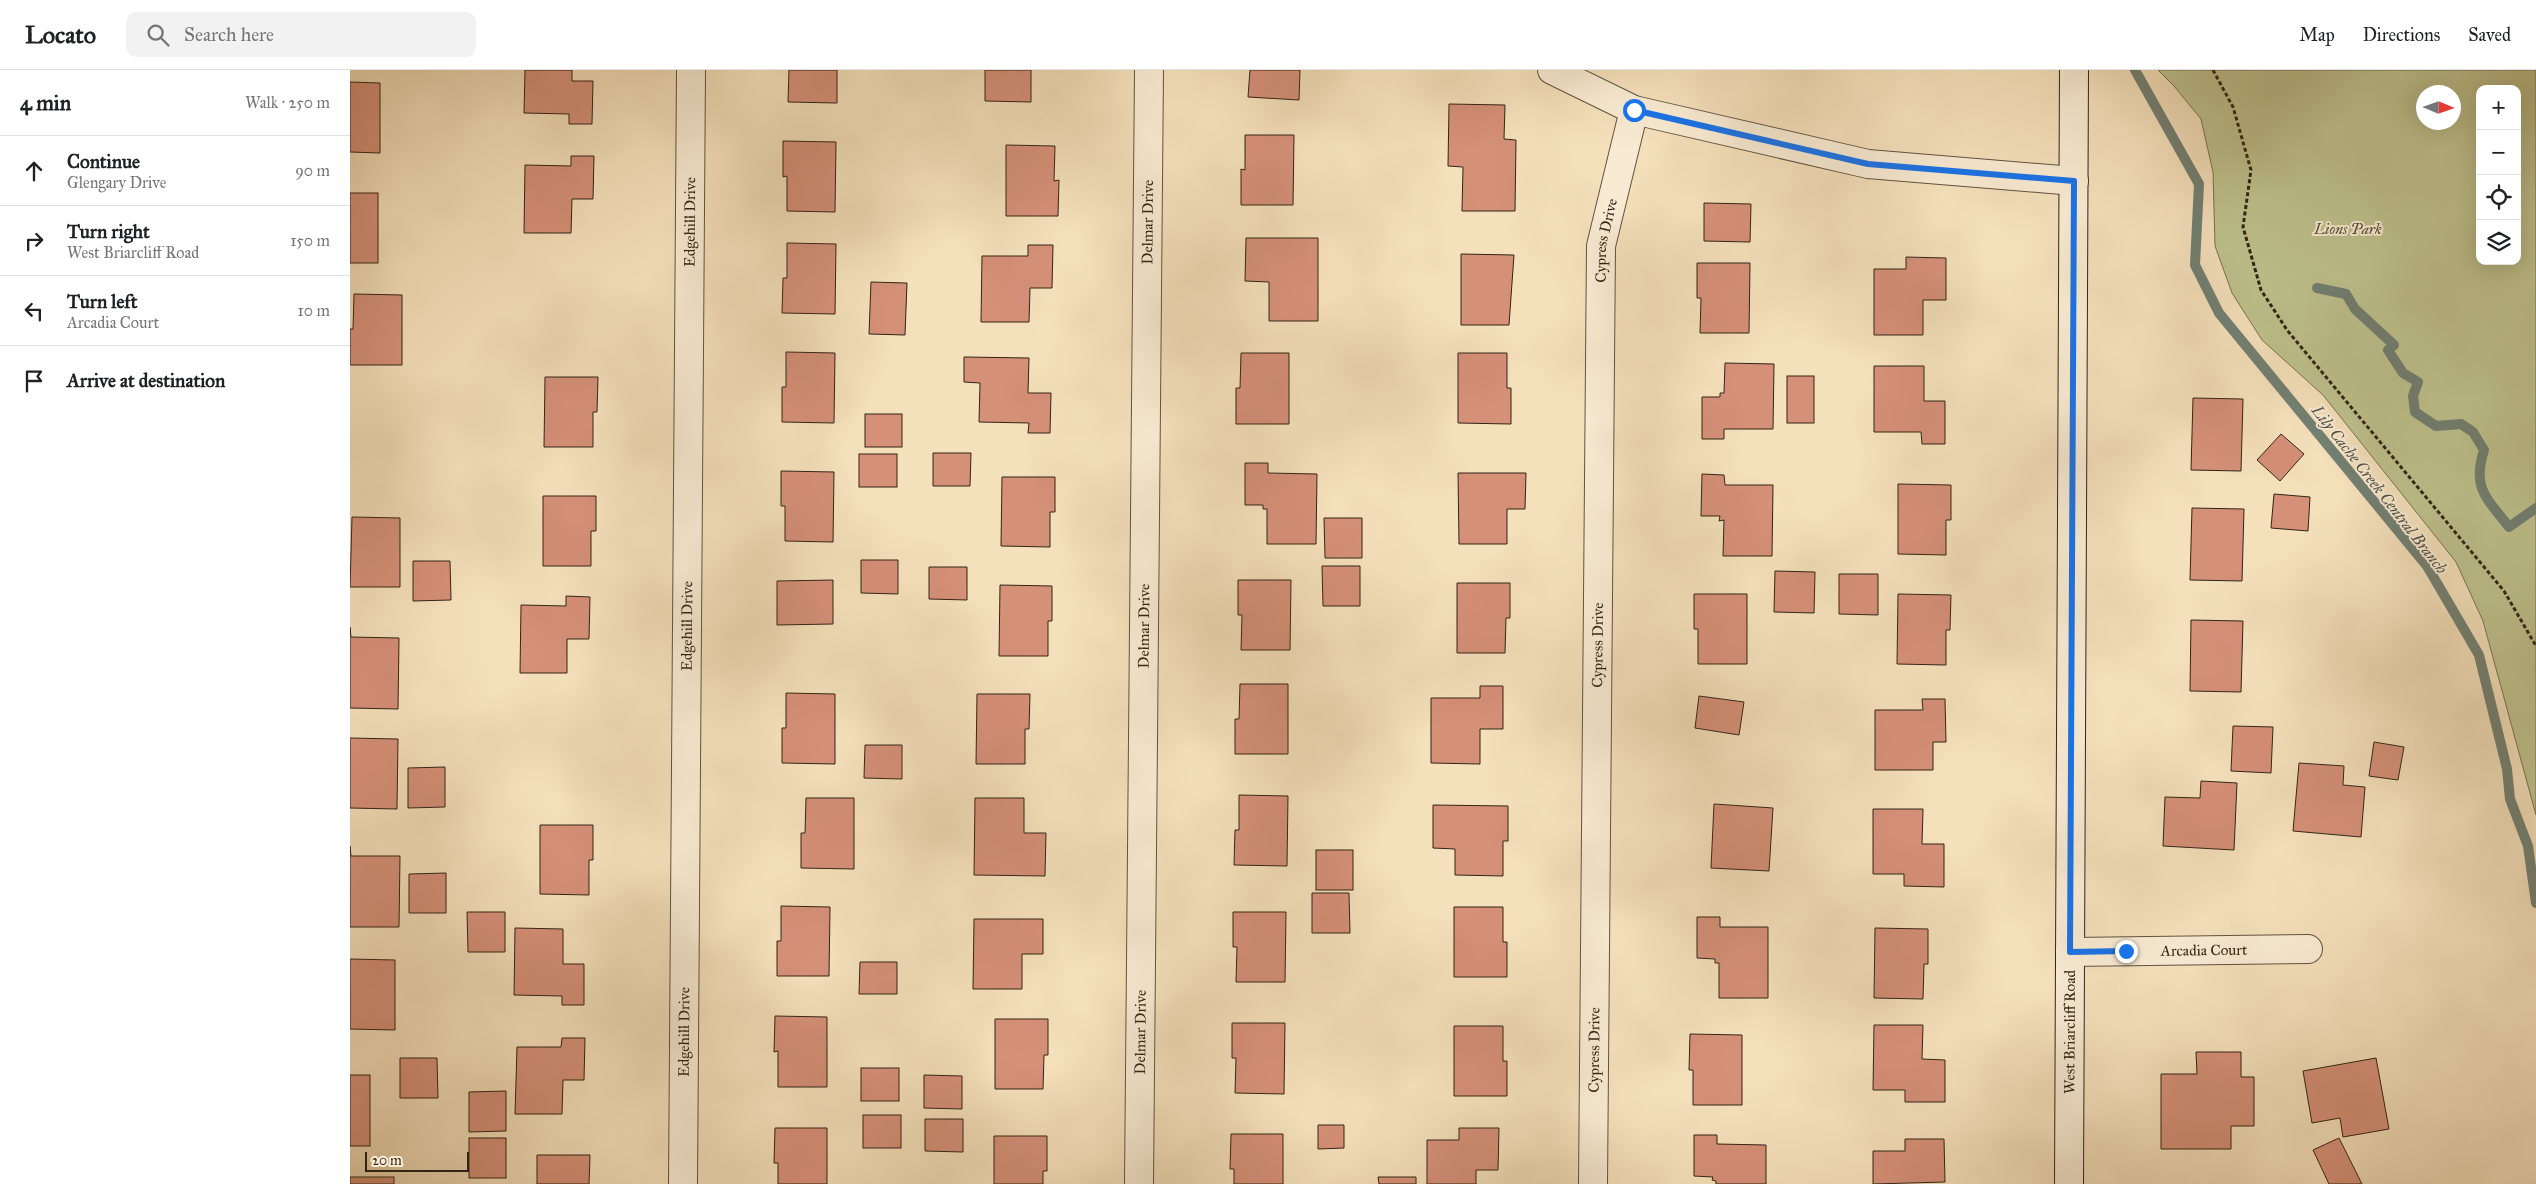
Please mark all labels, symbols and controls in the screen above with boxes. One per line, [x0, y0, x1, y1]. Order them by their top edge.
search box [126, 12, 476, 57]
text: Locato [25, 20, 96, 50]
icon: search [144, 21, 172, 49]
text: Search here [184, 23, 274, 46]
text: Map [2299, 24, 2335, 46]
text: Directions [2363, 24, 2440, 46]
text: Saved [2468, 24, 2511, 46]
north arrow [2416, 85, 2461, 130]
map controls [2476, 85, 2521, 265]
button: + [2476, 85, 2521, 130]
text: 4 min [20, 90, 71, 116]
text: Walk · 250 m [245, 93, 330, 112]
route start [1623, 99, 1646, 122]
button: − [2476, 130, 2521, 175]
text: Continue [67, 150, 140, 173]
icon: ahead [20, 157, 48, 185]
text: 90 m [295, 161, 330, 180]
text: Glengary Drive [67, 173, 166, 192]
button: locate [2476, 175, 2521, 220]
street label: Edgehill Drive [681, 177, 699, 267]
street label: Delmar Drive [1138, 180, 1157, 264]
street label: Cypress Drive [1592, 197, 1621, 283]
text: Turn right [67, 220, 150, 243]
park label: Lions Park [2313, 220, 2382, 238]
button: layers [2476, 220, 2521, 265]
icon: right [20, 227, 48, 255]
text: 150 m [290, 231, 330, 250]
text: West Briarcliff Road [67, 243, 199, 262]
text: Turn left [67, 290, 137, 313]
icon: left [20, 297, 48, 325]
text: 10 m [298, 301, 330, 320]
text: Arcadia Court [67, 313, 159, 332]
icon: arrive [20, 367, 48, 395]
text: Arrive at destination [67, 369, 225, 392]
water label: Lily Cache Creek Central Branch [2307, 400, 2451, 578]
street label: Edgehill Drive [678, 581, 696, 671]
street label: Delmar Drive [1135, 584, 1153, 668]
street label: Cypress Drive [1588, 602, 1607, 688]
route end [2115, 940, 2138, 963]
street label: Arcadia Court [2160, 941, 2248, 960]
street label: West Briarcliff Road [2060, 969, 2079, 1094]
street label: Edgehill Drive [675, 987, 693, 1077]
street label: Delmar Drive [1131, 990, 1150, 1074]
street label: Cypress Drive [1585, 1007, 1604, 1093]
scale bar [365, 1149, 469, 1172]
text: 20 m [372, 1152, 402, 1169]

